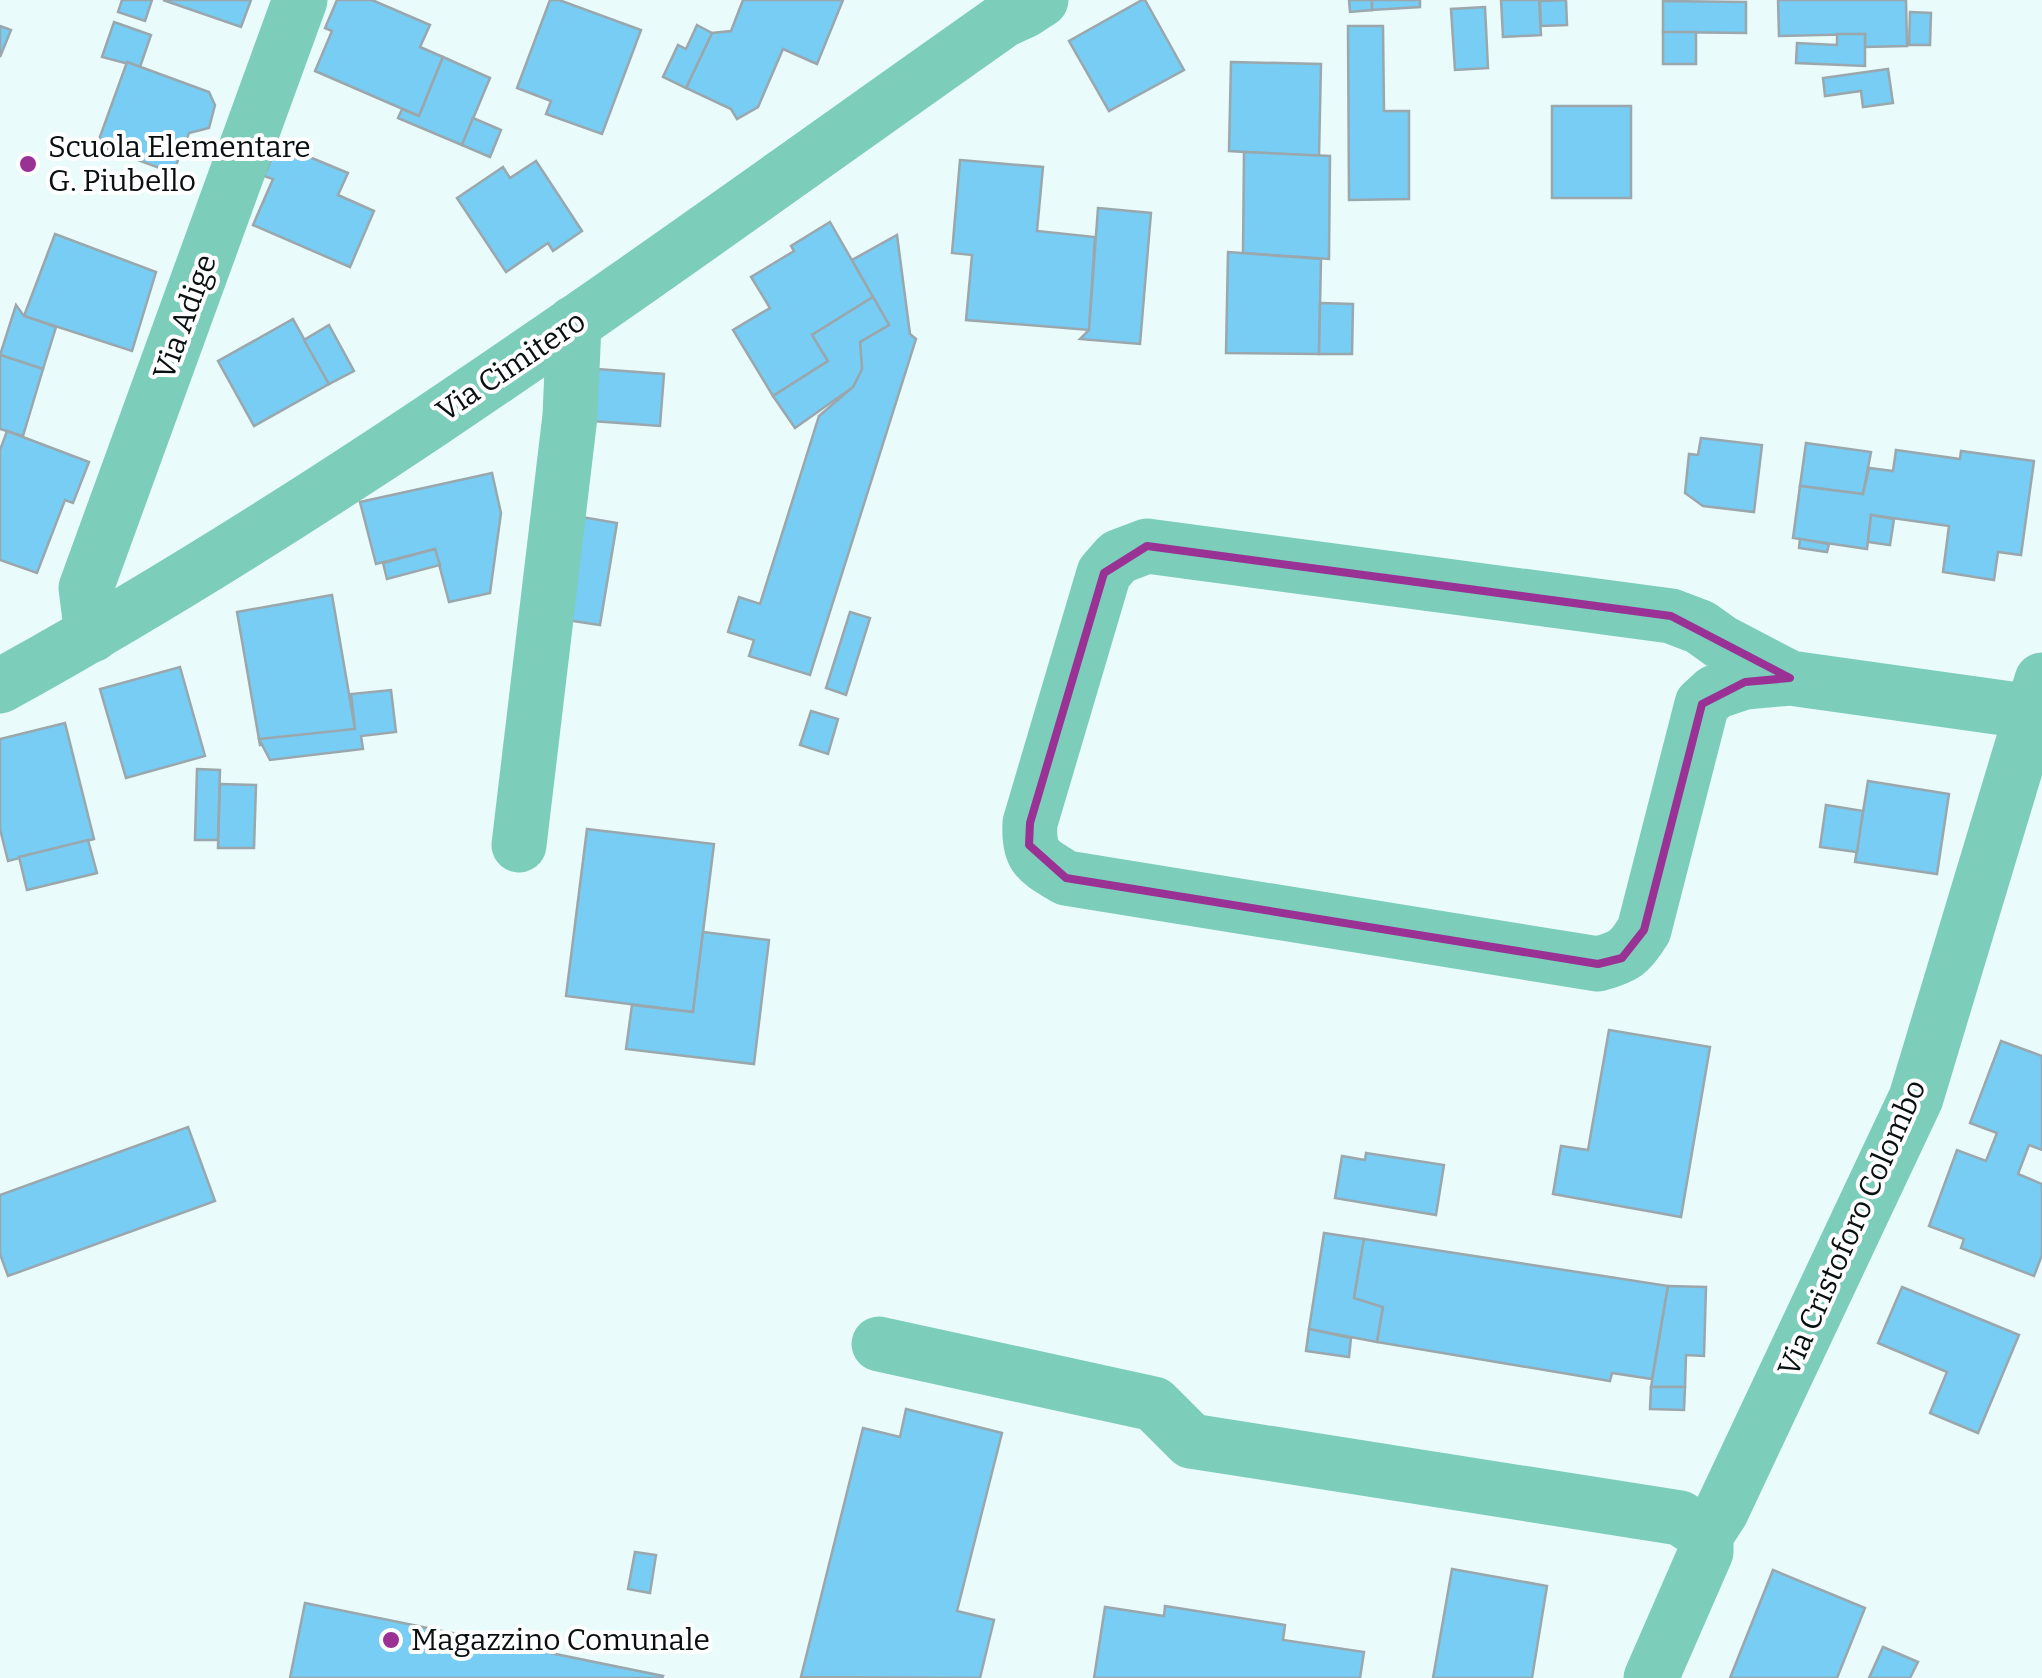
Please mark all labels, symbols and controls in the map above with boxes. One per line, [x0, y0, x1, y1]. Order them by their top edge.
place label: Scuola Elementare G. Piubello [48, 129, 311, 199]
marker: Scuola Elementare G. Piubello [17, 153, 39, 175]
street label: Via Adige [146, 249, 224, 385]
street label: Via Cimitero [430, 303, 592, 429]
street label: Via Cristoforo Colombo [1770, 1074, 1934, 1382]
place label: Magazzino Comunale [411, 1622, 710, 1658]
marker: Magazzino Comunale [380, 1629, 402, 1651]

